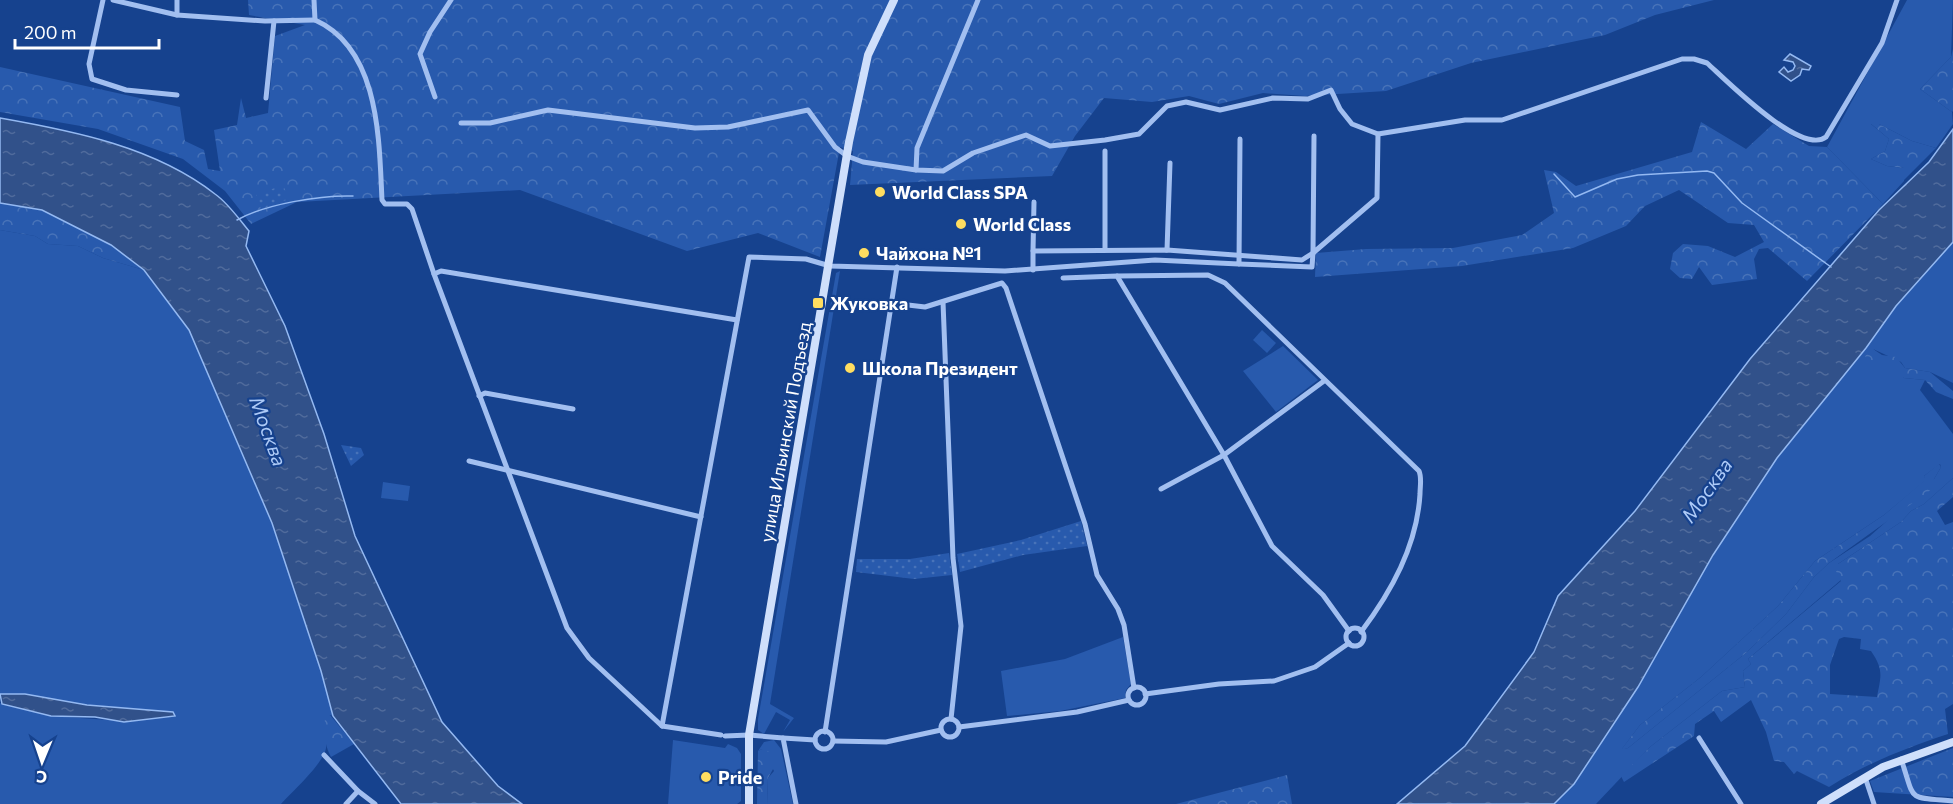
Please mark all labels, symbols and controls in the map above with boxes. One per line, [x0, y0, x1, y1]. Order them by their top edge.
scale bar [15, 12, 159, 50]
text: 200 m [24, 21, 77, 43]
place label: World Class SPA [892, 181, 1028, 203]
marker: World Class SPA [873, 185, 887, 199]
place label: World Class [973, 213, 1071, 235]
marker: World Class [954, 217, 968, 231]
place label: Чайхона №1 [876, 242, 982, 264]
marker: Чайхона №1 [857, 246, 871, 260]
place label: Жуковка [830, 292, 908, 314]
marker: Жуковка [811, 296, 825, 310]
street label: улица Ильинский Подъезд [755, 320, 815, 544]
place label: Школа Президент [862, 357, 1018, 379]
marker: Школа Президент [843, 361, 857, 375]
water label: Москва [245, 393, 293, 469]
water label: Москва [1675, 453, 1737, 527]
north arrow [12, 732, 72, 792]
place label: Pride [718, 766, 762, 788]
text: С [36, 768, 47, 787]
marker: Pride [699, 770, 713, 784]

